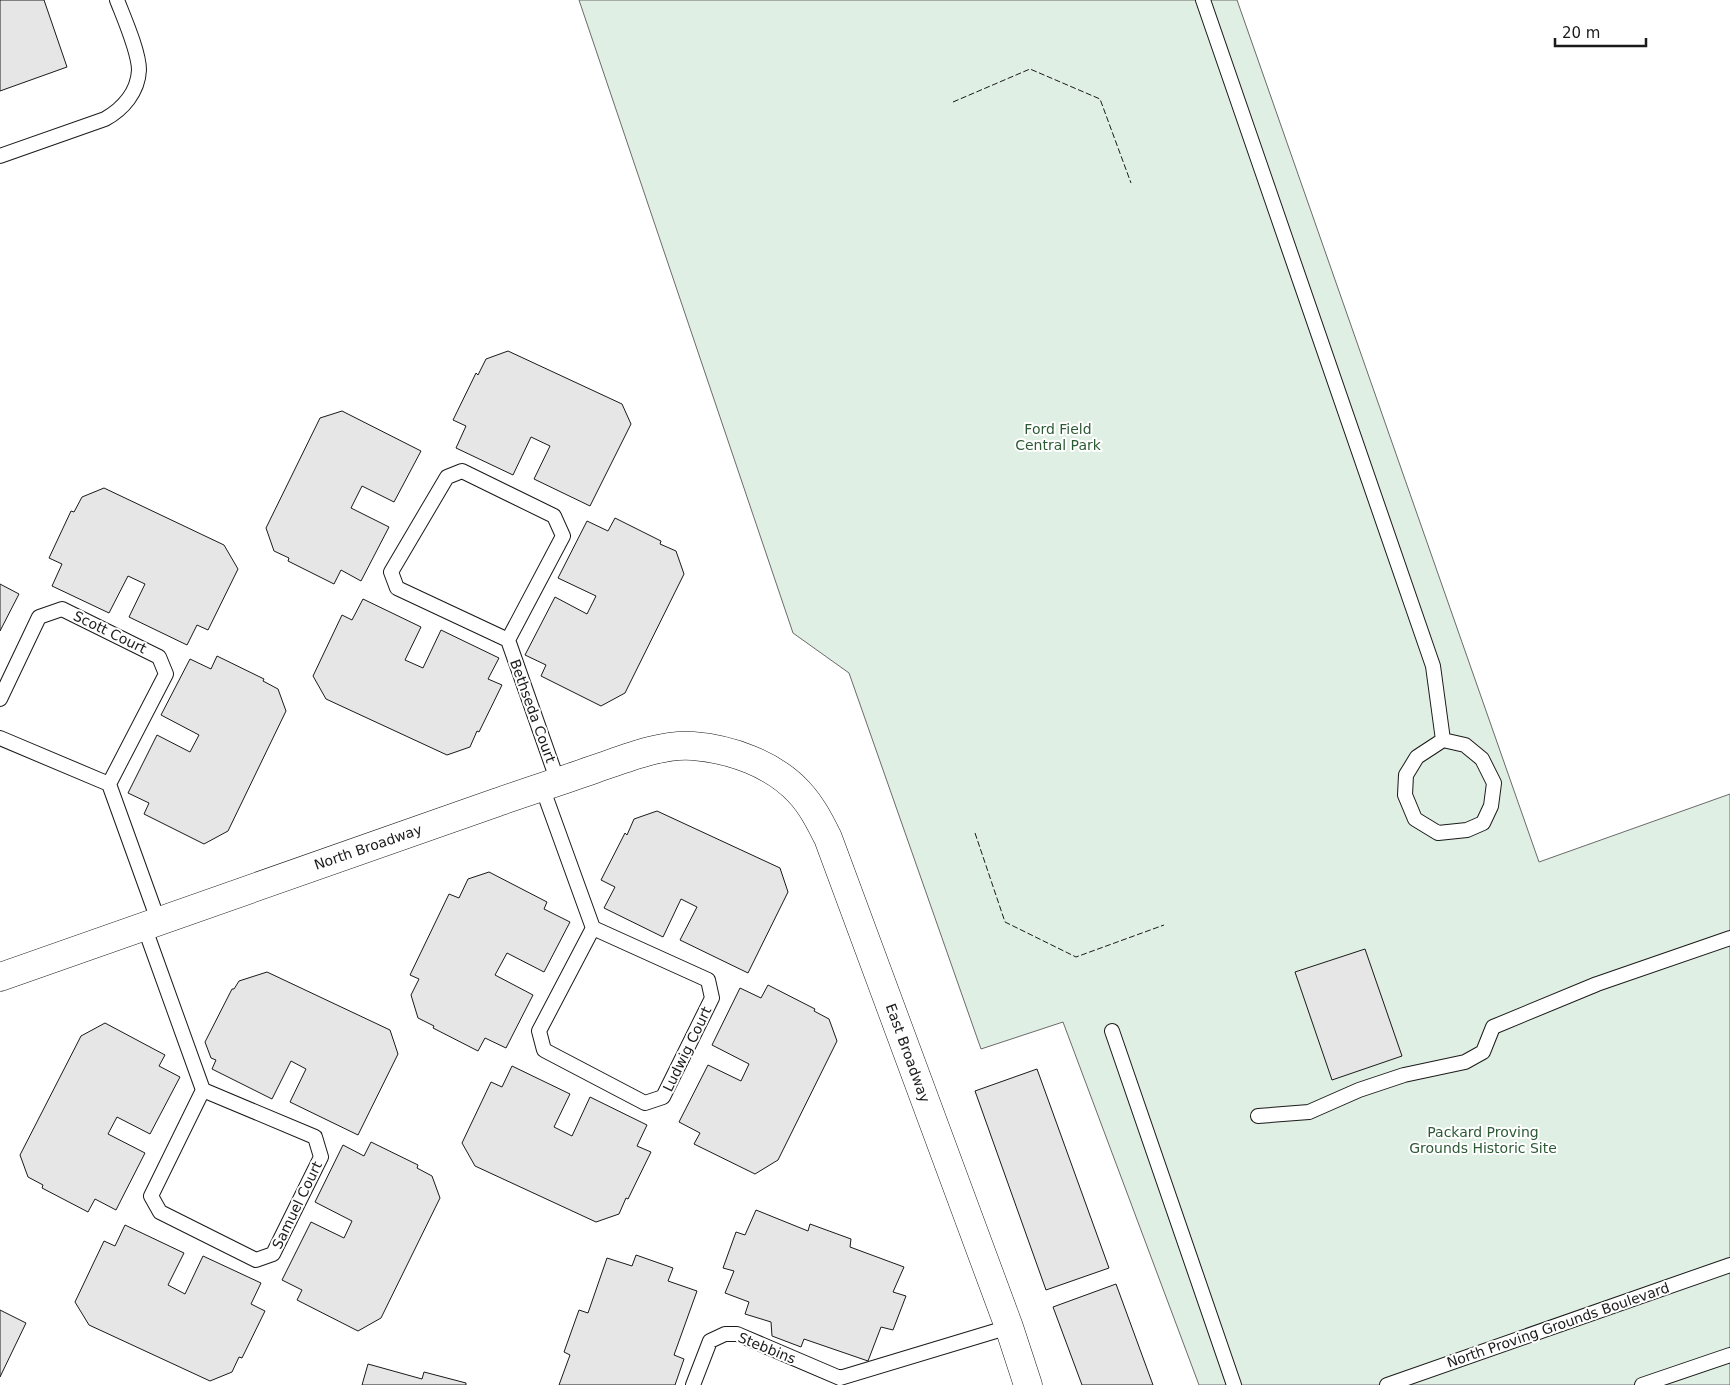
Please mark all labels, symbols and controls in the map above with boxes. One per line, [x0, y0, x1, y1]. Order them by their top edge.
scale bar [1555, 15, 1646, 47]
text: 20 m [1562, 24, 1600, 42]
park label: Ford Field Central Park [1015, 421, 1102, 453]
street label: Scott Court [71, 607, 149, 657]
street label: Bethseda Court [507, 657, 559, 765]
street label: North Broadway [312, 821, 424, 873]
street label: East Broadway [883, 1001, 933, 1105]
street label: Ludwig Court [660, 1003, 715, 1094]
park label: Packard Proving Grounds Historic Site [1409, 1124, 1557, 1156]
street label: Samuel Court [269, 1158, 325, 1251]
street label: North Proving Grounds Boulevard [1445, 1279, 1671, 1371]
street label: Stebbins [736, 1329, 798, 1367]

